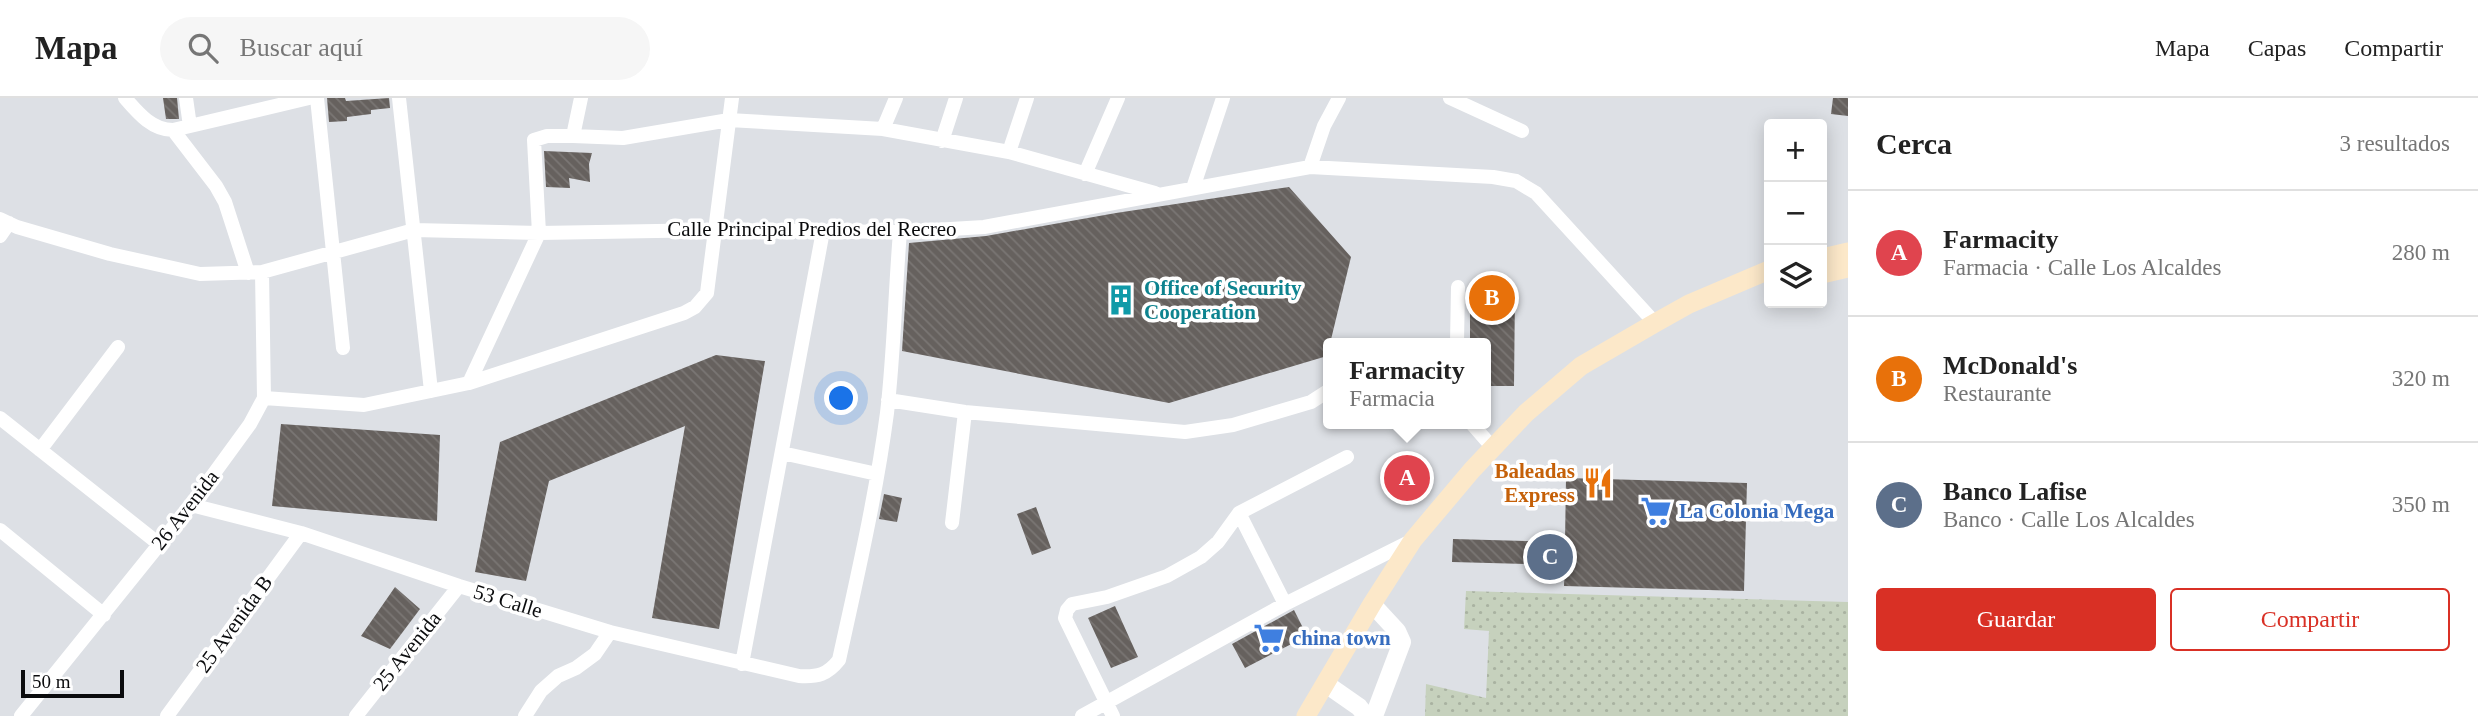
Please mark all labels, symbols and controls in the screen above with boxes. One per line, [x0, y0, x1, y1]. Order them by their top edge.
search box [160, 17, 650, 80]
icon: search [184, 29, 222, 67]
text: Mapa [35, 30, 118, 66]
text: Buscar aquí [240, 33, 363, 62]
text: Mapa [2155, 35, 2210, 61]
text: Capas [2248, 35, 2306, 61]
text: Compartir [2344, 35, 2443, 61]
map controls [1764, 119, 1827, 308]
button: + [1764, 119, 1827, 182]
text: Cerca [1876, 127, 1952, 160]
text: 3 resultados [2339, 131, 2450, 156]
button: − [1764, 182, 1827, 245]
street label: Calle Principal Predios del Recreo [667, 217, 957, 241]
text: Farmacity [1943, 225, 2059, 254]
text: A [1891, 240, 1907, 265]
text: 280 m [2392, 240, 2450, 265]
button: layers [1764, 245, 1827, 308]
text: Farmacia · Calle Los Alcaldes [1943, 255, 2221, 280]
pin: B [1469, 272, 1515, 324]
place label: Office of Security Cooperation [1144, 276, 1302, 324]
building icon: Office of Security Cooperation [1104, 283, 1138, 317]
popup [1323, 338, 1491, 429]
text: McDonald's [1943, 351, 2077, 380]
text: Farmacity [1349, 356, 1465, 385]
text: B [1891, 366, 1907, 391]
text: 320 m [2392, 366, 2450, 391]
your location [824, 381, 858, 415]
text: Restaurante [1943, 381, 2052, 406]
text: Farmacia [1349, 386, 1435, 411]
pin: A [1384, 452, 1430, 504]
place label: Baleadas Express [1494, 459, 1575, 507]
street label: 26 Avenida [146, 465, 224, 555]
restaurant icon: Baleadas Express [1581, 466, 1615, 500]
text: Banco Lafise [1943, 477, 2087, 506]
text: C [1891, 492, 1907, 517]
text: 350 m [2392, 492, 2450, 517]
supermarket icon: La Colonia Mega [1639, 494, 1673, 528]
place label: La Colonia Mega [1679, 499, 1835, 523]
text: Banco · Calle Los Alcaldes [1943, 507, 2195, 532]
pin: C [1527, 531, 1573, 583]
street label: 25 Avenida B [191, 571, 277, 677]
street label: 53 Calle [471, 579, 545, 623]
button: Guardar [1876, 588, 2156, 651]
button: Compartir [2170, 588, 2450, 651]
street label: 25 Avenida [368, 606, 447, 695]
supermarket icon: china town [1252, 621, 1286, 655]
place label: china town [1292, 626, 1391, 650]
scale bar [21, 667, 124, 699]
text: 50 m [32, 671, 71, 692]

